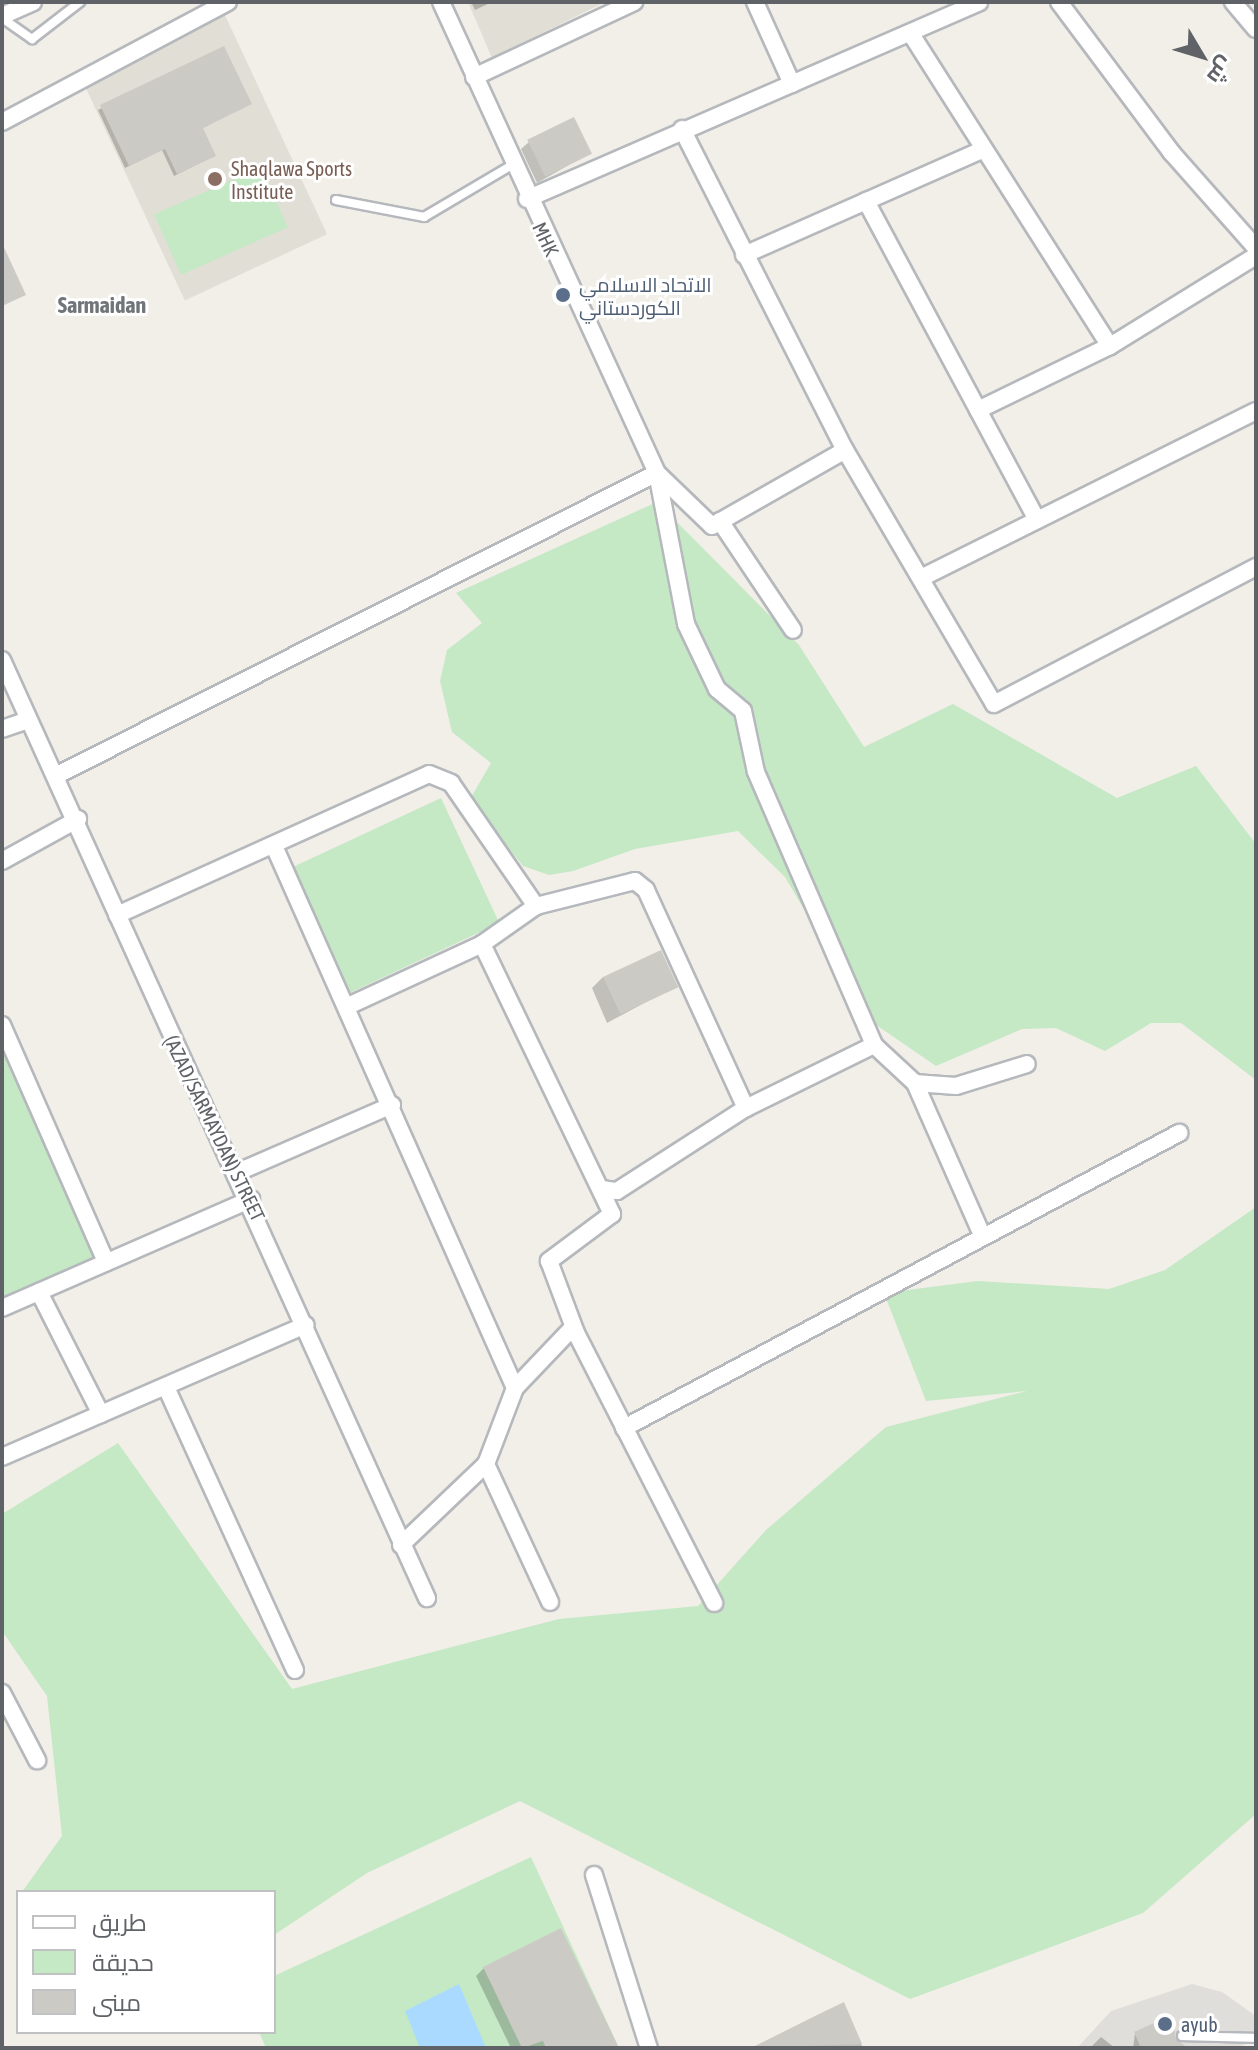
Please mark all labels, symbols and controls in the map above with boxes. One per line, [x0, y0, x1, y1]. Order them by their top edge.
north arrow [1162, 16, 1242, 96]
text: ش [1202, 52, 1240, 90]
place label: Shaqlawa Sports Institute [231, 156, 352, 203]
marker: Shaqlawa Sports Institute [206, 170, 224, 188]
street label: MHK [528, 218, 564, 260]
place label: الاتحاد الاسلامي الكوردستاني [579, 272, 712, 319]
marker: الاتحاد الاسلامي الكوردستاني [554, 286, 572, 304]
district label: Sarmaidan [58, 293, 146, 319]
street label: (AZAD/SARMAYDAN) STREET [160, 1031, 270, 1225]
legend [16, 1890, 276, 2034]
text: طريق [92, 1909, 147, 1936]
text: حديقة [92, 1949, 154, 1976]
text: مبنى [92, 1989, 141, 2016]
place label: ayub [1181, 2012, 1218, 2036]
marker: ayub [1156, 2015, 1174, 2033]

